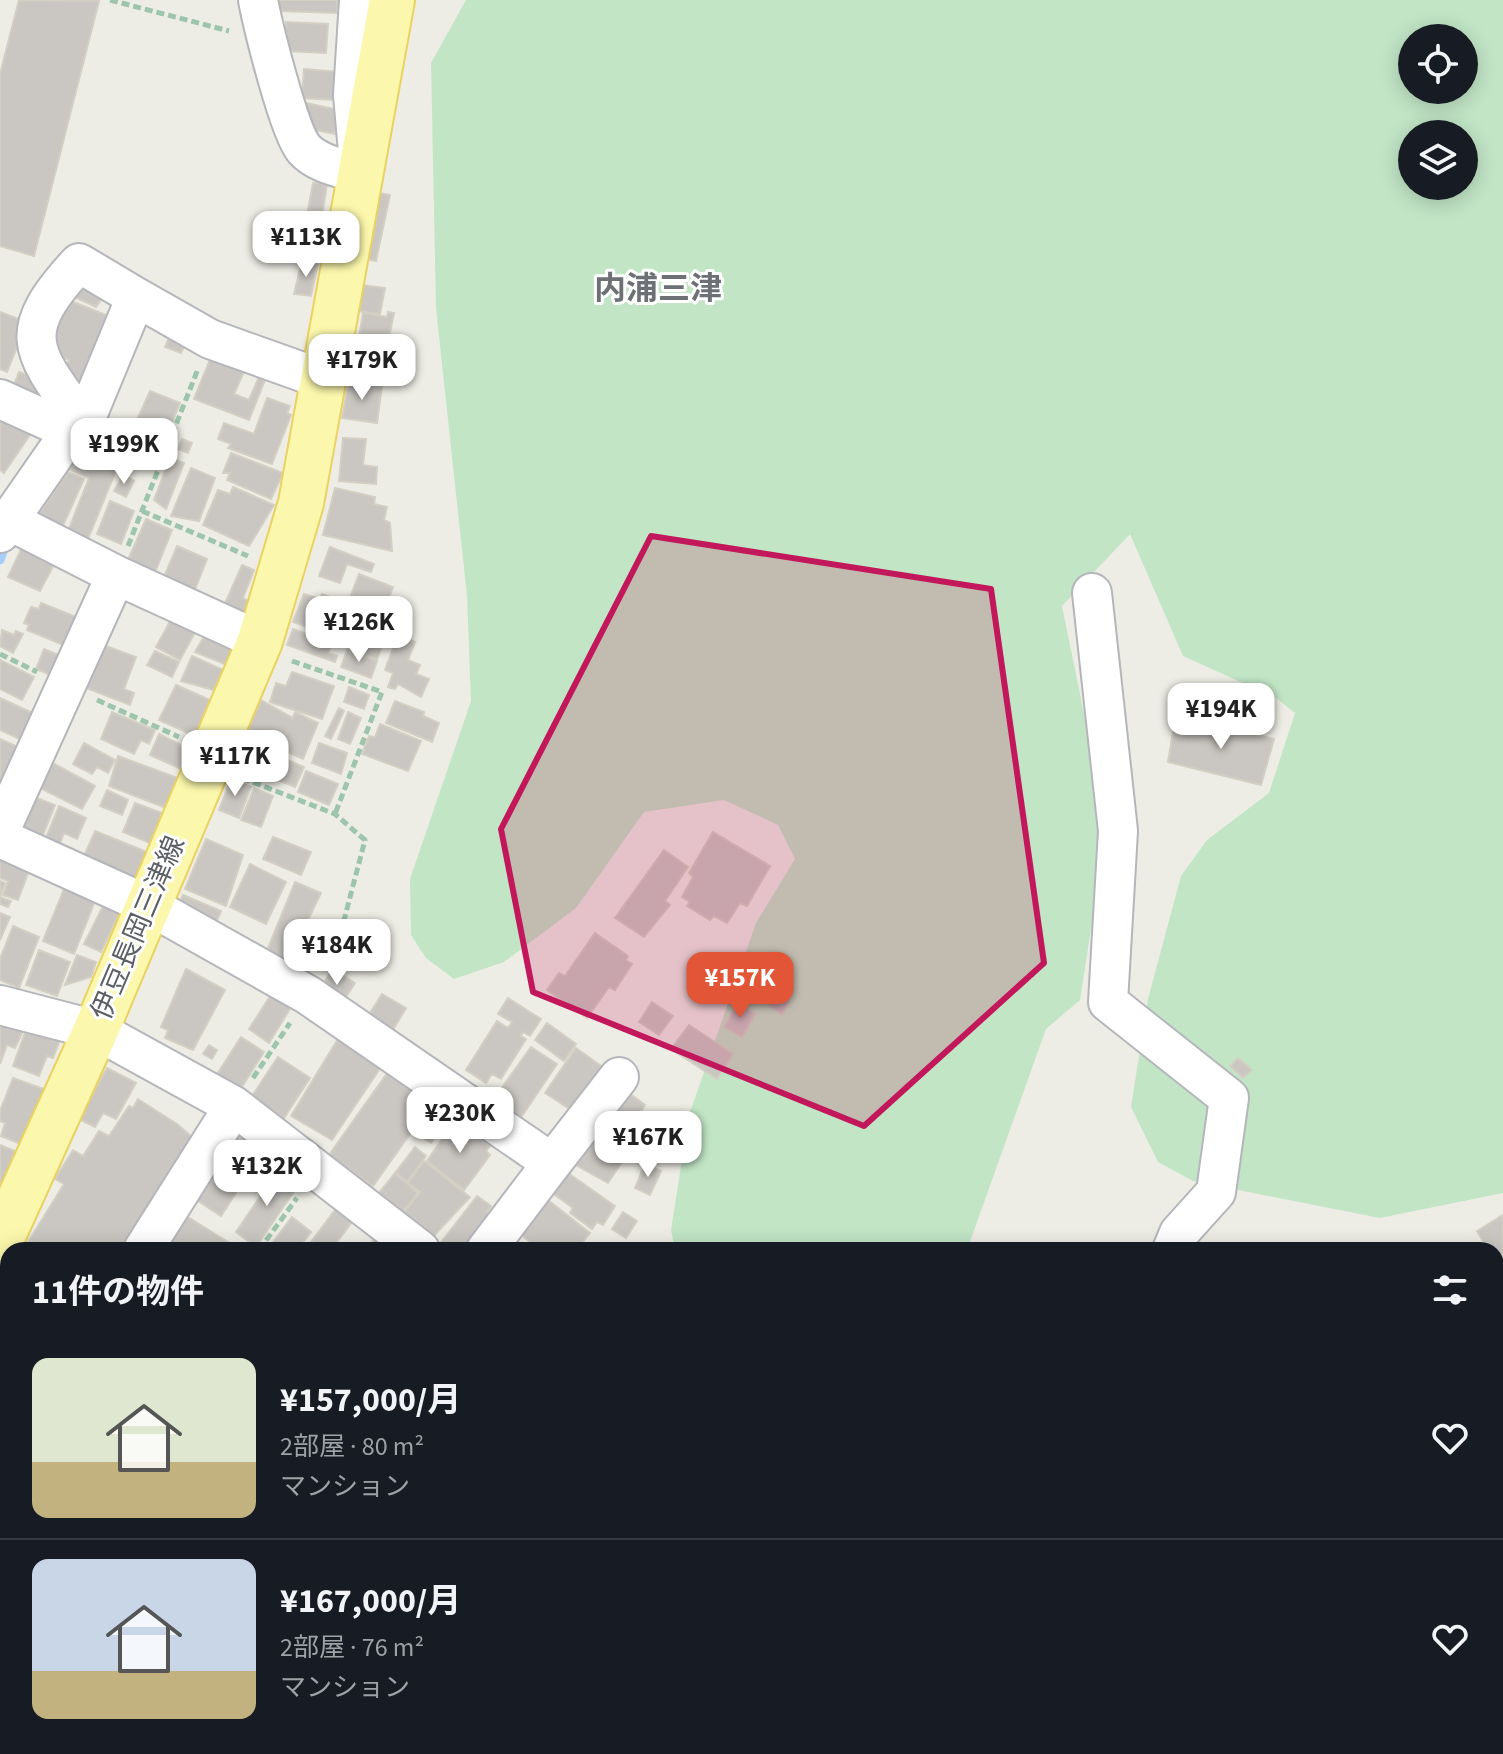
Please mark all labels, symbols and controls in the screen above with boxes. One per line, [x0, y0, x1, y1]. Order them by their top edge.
map controls [1398, 24, 1478, 200]
button: locate [1398, 24, 1478, 104]
button: layers [1398, 120, 1478, 200]
pin: ¥113K [250, 211, 362, 279]
text: ¥113K [271, 218, 341, 255]
district label: 内浦三津 [594, 266, 722, 312]
pin: ¥179K [306, 334, 418, 402]
text: ¥179K [327, 341, 397, 378]
pin: ¥199K [68, 418, 180, 486]
text: ¥199K [89, 425, 159, 462]
pin: ¥126K [303, 596, 415, 664]
text: ¥126K [324, 603, 394, 640]
pin: ¥194K [1165, 683, 1277, 751]
text: ¥194K [1186, 690, 1256, 727]
pin: ¥117K [179, 730, 291, 798]
text: ¥117K [200, 737, 270, 774]
street label: 伊豆長岡三津線 [81, 830, 195, 1026]
pin: ¥184K [281, 919, 393, 987]
text: ¥184K [302, 926, 372, 963]
pin: ¥157K [684, 952, 796, 1020]
text: ¥157K [705, 959, 775, 996]
pin: ¥230K [404, 1087, 516, 1155]
text: ¥230K [425, 1094, 495, 1131]
pin: ¥167K [592, 1111, 704, 1179]
text: ¥167K [613, 1118, 683, 1155]
pin: ¥132K [211, 1140, 323, 1208]
text: ¥132K [232, 1147, 302, 1184]
text: 11件の物件 [32, 1268, 204, 1317]
icon: filters [1428, 1268, 1472, 1312]
text: ¥157,000/月 [280, 1376, 461, 1425]
icon: home [96, 1390, 192, 1486]
icon: heart [1428, 1416, 1472, 1460]
text: 2部屋 · 80 m² [280, 1428, 424, 1465]
text: マンション [280, 1468, 410, 1505]
text: ¥167,000/月 [280, 1577, 461, 1626]
icon: home [96, 1591, 192, 1687]
icon: heart [1428, 1617, 1472, 1661]
text: 2部屋 · 76 m² [280, 1629, 424, 1666]
text: マンション [280, 1669, 410, 1706]

